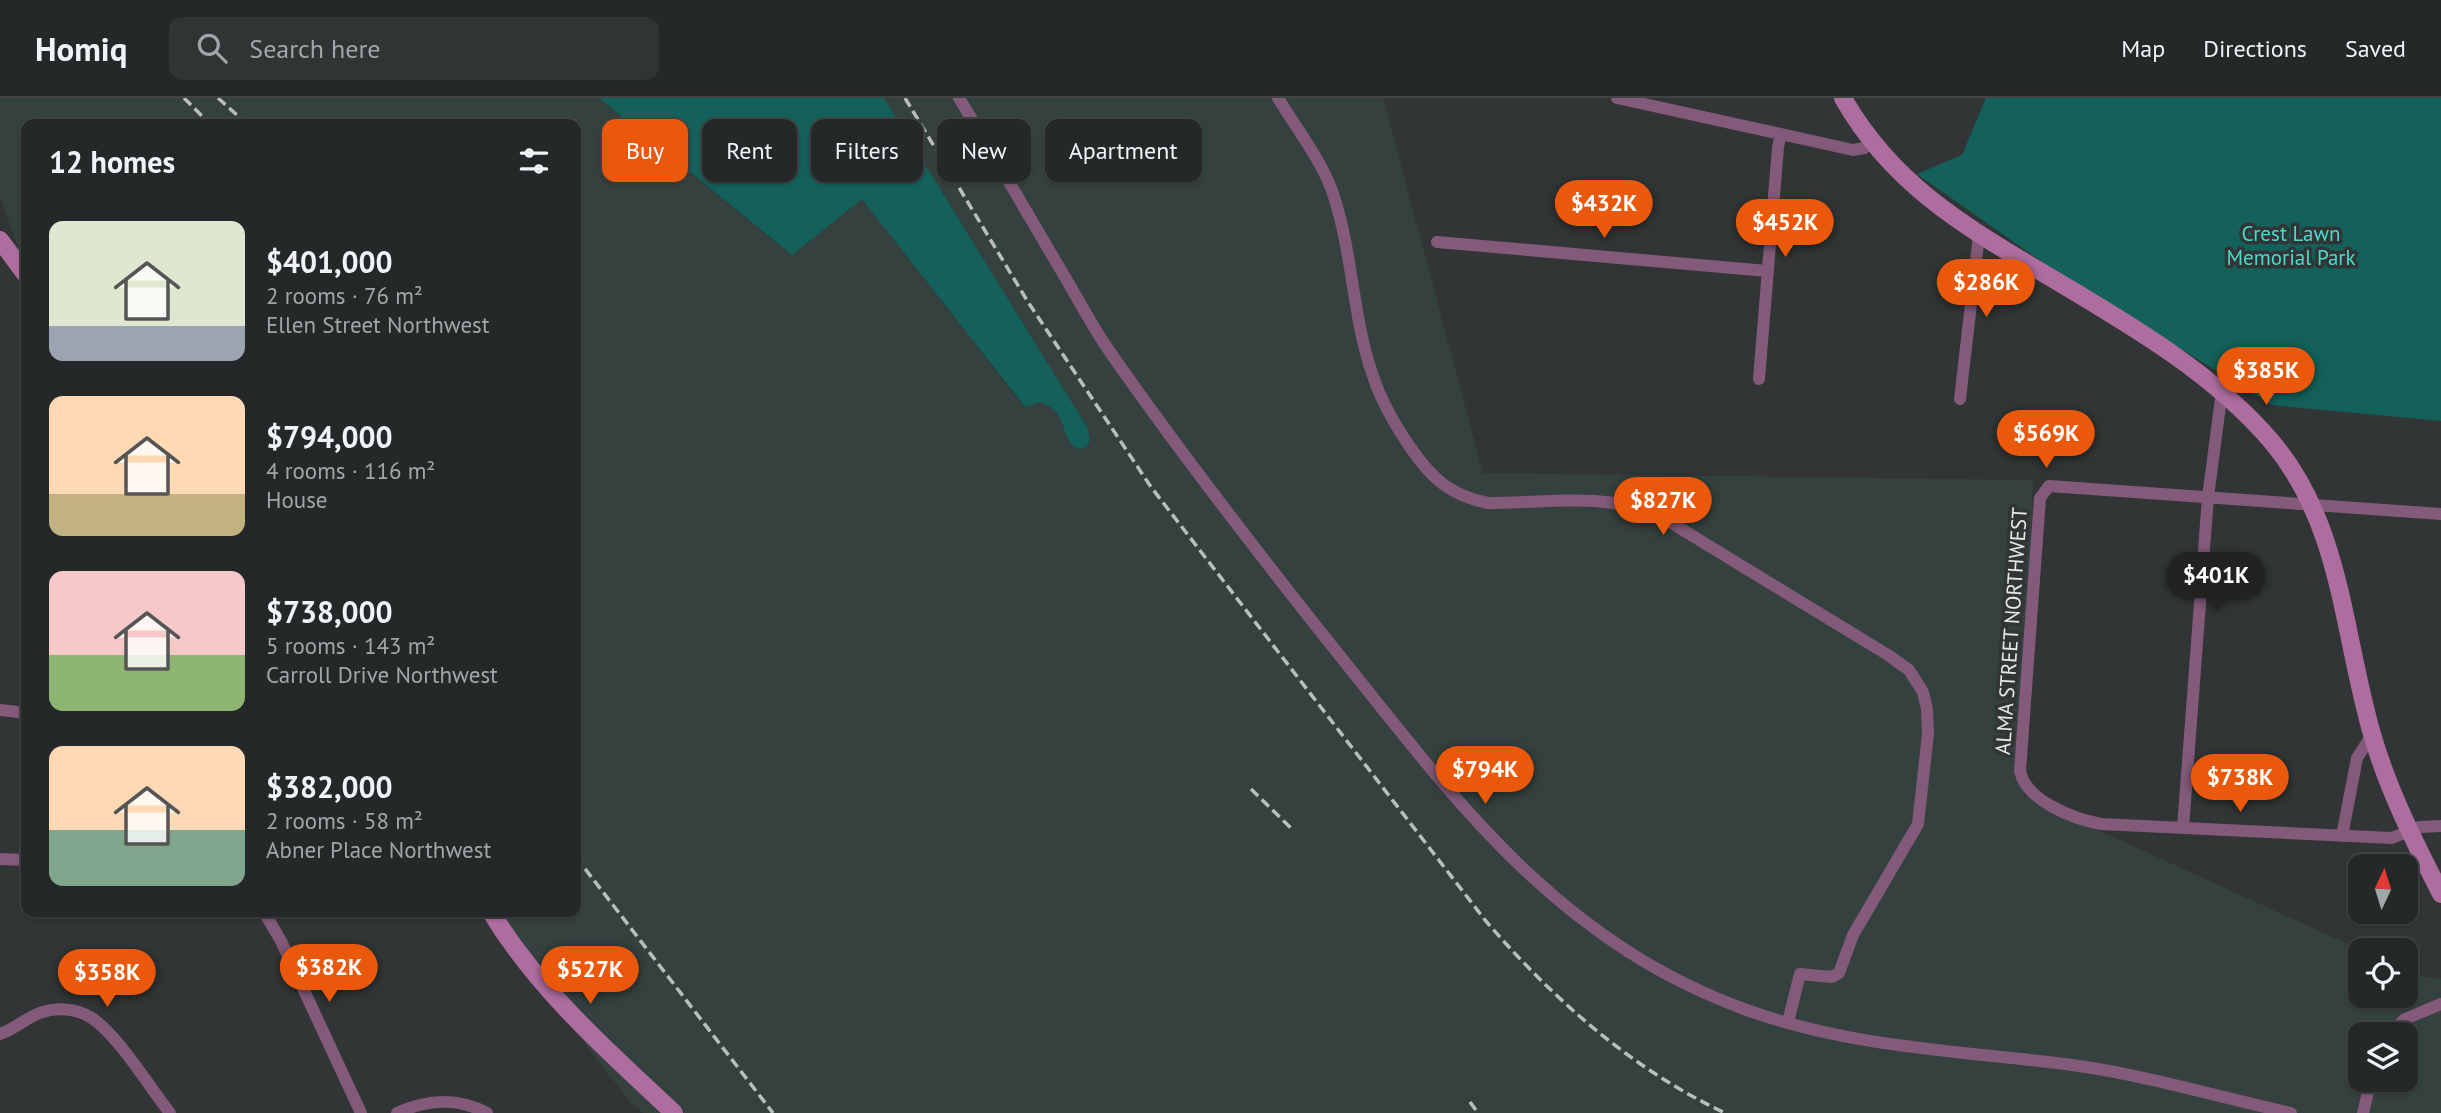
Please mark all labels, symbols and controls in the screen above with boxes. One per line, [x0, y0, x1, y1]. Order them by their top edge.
search box [169, 17, 659, 80]
text: Homiq [35, 27, 127, 70]
icon: search [193, 29, 231, 67]
text: Search here [249, 32, 380, 65]
text: Map [2121, 33, 2165, 64]
text: Directions [2203, 33, 2307, 64]
text: Saved [2345, 33, 2406, 64]
chip: Buy [602, 119, 688, 182]
chip: Rent [702, 119, 797, 182]
chip: Filters [811, 119, 923, 182]
chip: New [937, 119, 1031, 182]
chip: Apartment [1045, 119, 1202, 182]
text: 12 homes [49, 142, 175, 181]
icon: filters [515, 142, 553, 180]
pin: $432K [1555, 180, 1653, 240]
text: $432K [1571, 188, 1637, 217]
pin: $452K [1736, 200, 1834, 259]
text: $452K [1752, 207, 1818, 236]
park label: Crest Lawn Memorial Park [2226, 220, 2356, 271]
text: $401,000 [266, 242, 393, 281]
icon: home [105, 249, 189, 333]
pin: $286K [1937, 260, 2035, 319]
text: $286K [1953, 267, 2019, 296]
text: 2 rooms · 76 m² [266, 281, 423, 310]
text: Ellen Street Northwest [266, 310, 490, 339]
pin: $385K [2217, 348, 2315, 407]
text: $385K [2233, 355, 2299, 384]
pin: $569K [1997, 410, 2095, 470]
text: $794,000 [266, 417, 393, 456]
text: $569K [2013, 418, 2079, 447]
icon: home [105, 424, 189, 508]
text: 4 rooms · 116 m² [266, 456, 435, 485]
pin: $827K [1614, 478, 1712, 537]
text: House [266, 485, 328, 514]
text: $827K [1630, 485, 1696, 514]
street label: ALMA STREET NORTHWEST [1989, 506, 2033, 756]
pin: $401K [2167, 552, 2265, 612]
text: $401K [2183, 560, 2249, 589]
text: $738,000 [266, 592, 393, 631]
icon: home [105, 599, 189, 683]
text: 5 rooms · 143 m² [266, 631, 435, 660]
text: Carroll Drive Northwest [266, 660, 498, 689]
pin: $794K [1436, 746, 1534, 806]
text: $794K [1452, 754, 1518, 783]
pin: $738K [2191, 754, 2289, 814]
text: $738K [2207, 762, 2273, 791]
text: $382,000 [266, 767, 393, 806]
icon: home [105, 774, 189, 858]
text: 2 rooms · 58 m² [266, 806, 423, 835]
text: Abner Place Northwest [266, 835, 491, 864]
north arrow [2348, 854, 2418, 924]
map controls [2348, 854, 2418, 1092]
button: locate [2348, 938, 2418, 1008]
pin: $382K [280, 944, 378, 1004]
pin: $527K [541, 946, 639, 1006]
pin: $358K [58, 950, 156, 1009]
text: $382K [296, 952, 362, 981]
text: $527K [557, 954, 623, 983]
text: $358K [74, 957, 140, 986]
button: layers [2348, 1022, 2418, 1092]

